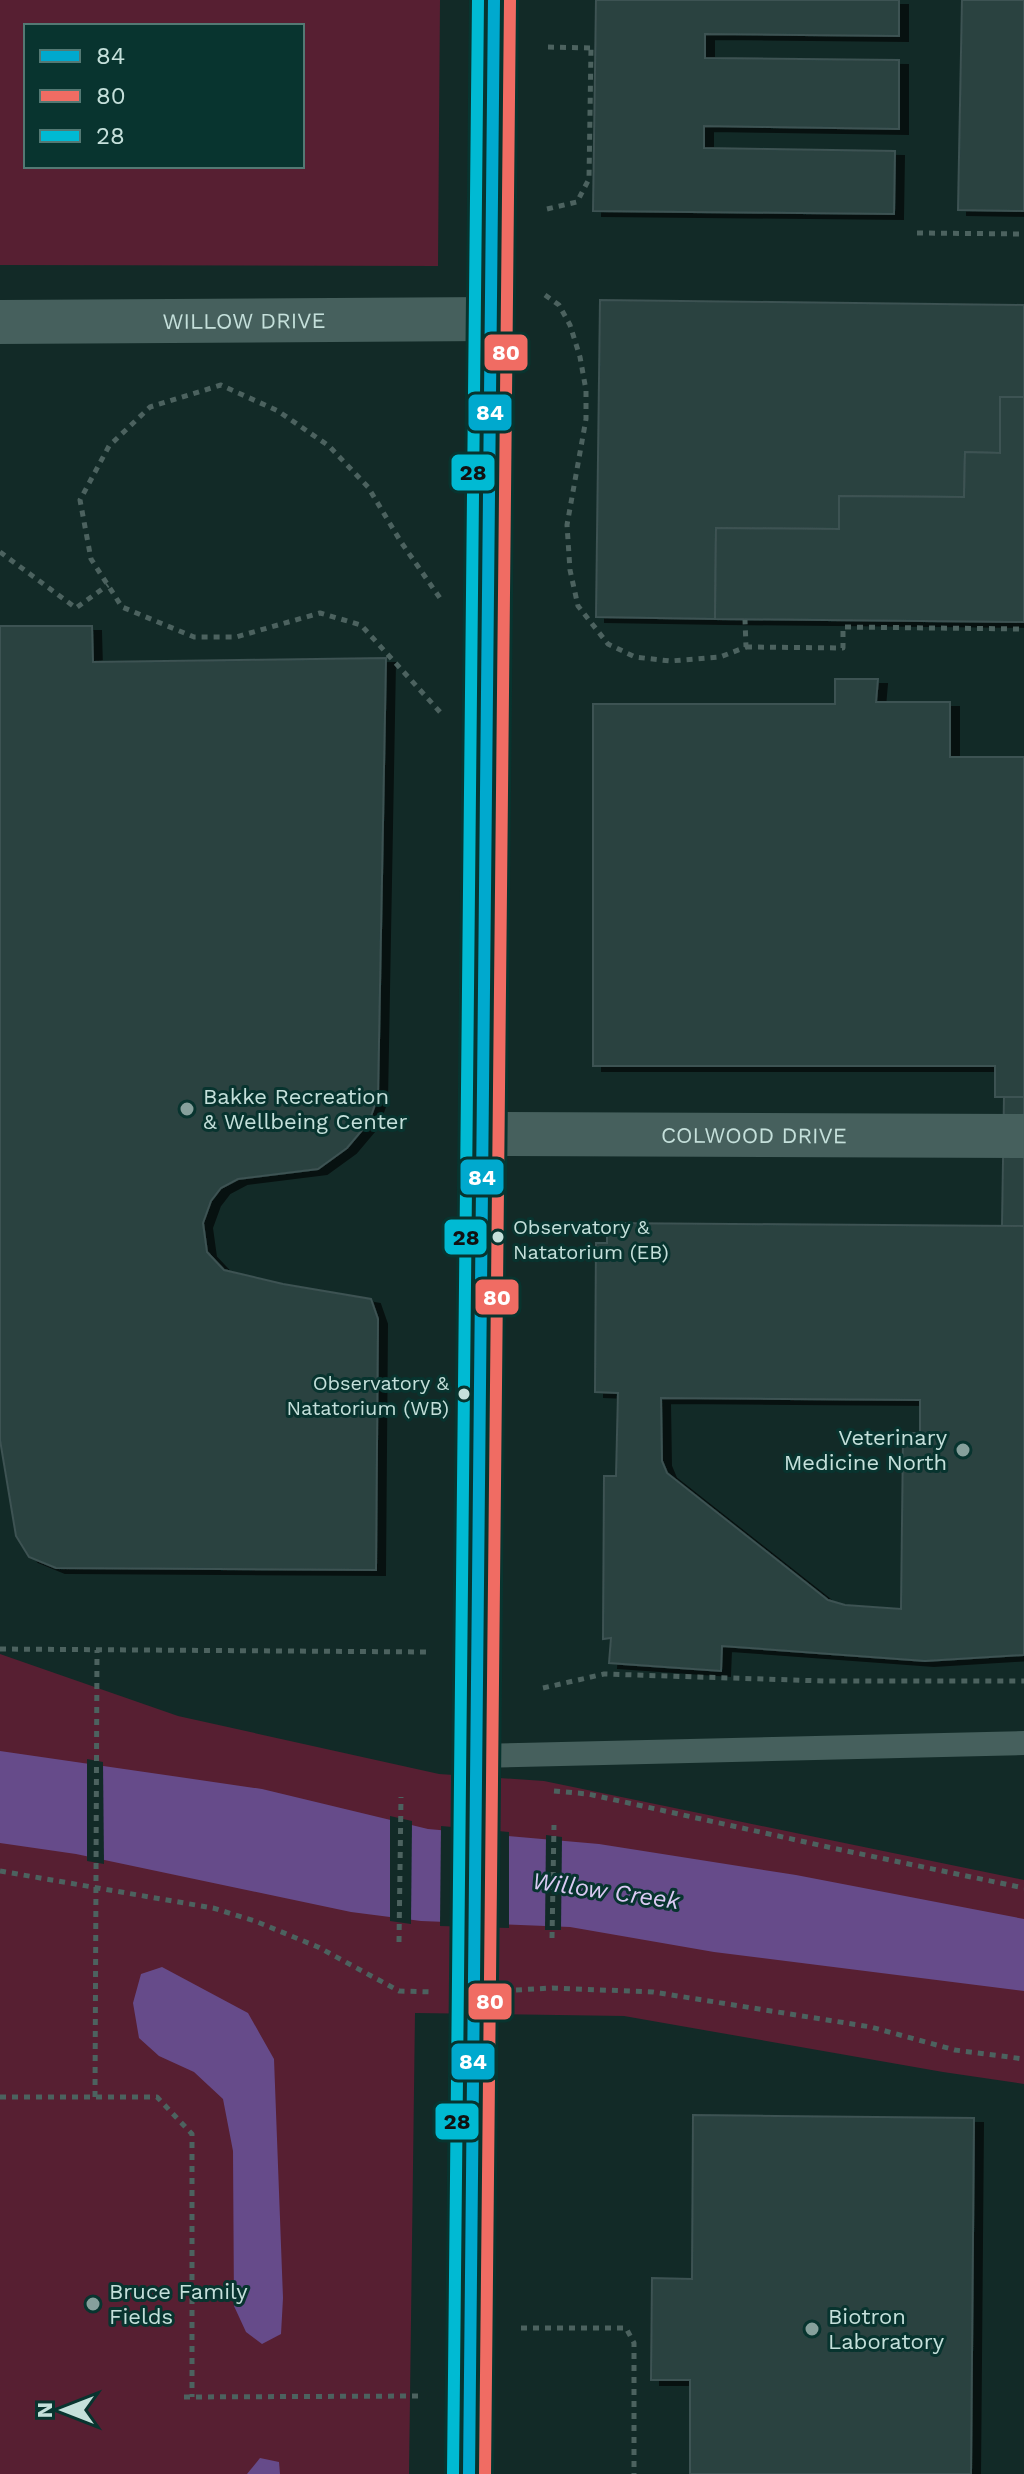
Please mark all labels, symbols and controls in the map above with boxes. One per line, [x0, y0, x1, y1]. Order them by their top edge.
legend [24, 24, 304, 168]
text: 84 [96, 42, 125, 70]
text: 80 [96, 82, 126, 110]
text: 28 [96, 122, 125, 150]
street label: WILLOW DRIVE [162, 308, 326, 334]
line badge: 80 [483, 333, 529, 372]
text: 80 [492, 340, 520, 365]
line badge: 84 [467, 393, 513, 432]
text: 84 [476, 400, 504, 425]
line badge: 28 [450, 453, 496, 492]
text: 28 [460, 460, 486, 485]
place label: Bakke Recreation & Wellbeing Center [203, 1084, 408, 1134]
marker: Bakke Recreation & Wellbeing Center [178, 1100, 196, 1118]
street label: COLWOOD DRIVE [661, 1123, 847, 1148]
line badge: 84 [459, 1158, 505, 1196]
text: 84 [468, 1165, 496, 1190]
place label: Observatory & Natatorium (EB) [513, 1215, 669, 1264]
line badge: 28 [443, 1218, 488, 1256]
text: 28 [453, 1225, 479, 1250]
marker: Observatory & Natatorium (EB) [490, 1229, 506, 1245]
line badge: 80 [474, 1278, 520, 1316]
text: 80 [483, 1285, 511, 1310]
place label: Observatory & Natatorium (WB) [286, 1371, 450, 1420]
marker: Observatory & Natatorium (WB) [456, 1386, 472, 1402]
place label: Veterinary Medicine North [784, 1425, 948, 1475]
marker: Veterinary Medicine North [954, 1441, 972, 1459]
water label: Willow Creek [530, 1867, 682, 1915]
line badge: 80 [467, 1982, 513, 2021]
text: 80 [476, 1989, 504, 2014]
line badge: 84 [450, 2042, 496, 2081]
text: 84 [459, 2049, 487, 2074]
line badge: 28 [434, 2102, 480, 2141]
text: 28 [444, 2109, 470, 2134]
place label: Bruce Family Fields [109, 2279, 248, 2329]
marker: Bruce Family Fields [84, 2295, 102, 2313]
place label: Biotron Laboratory [828, 2304, 945, 2354]
marker: Biotron Laboratory [803, 2320, 821, 2338]
north arrow [24, 2370, 104, 2450]
text: N [32, 2402, 57, 2418]

